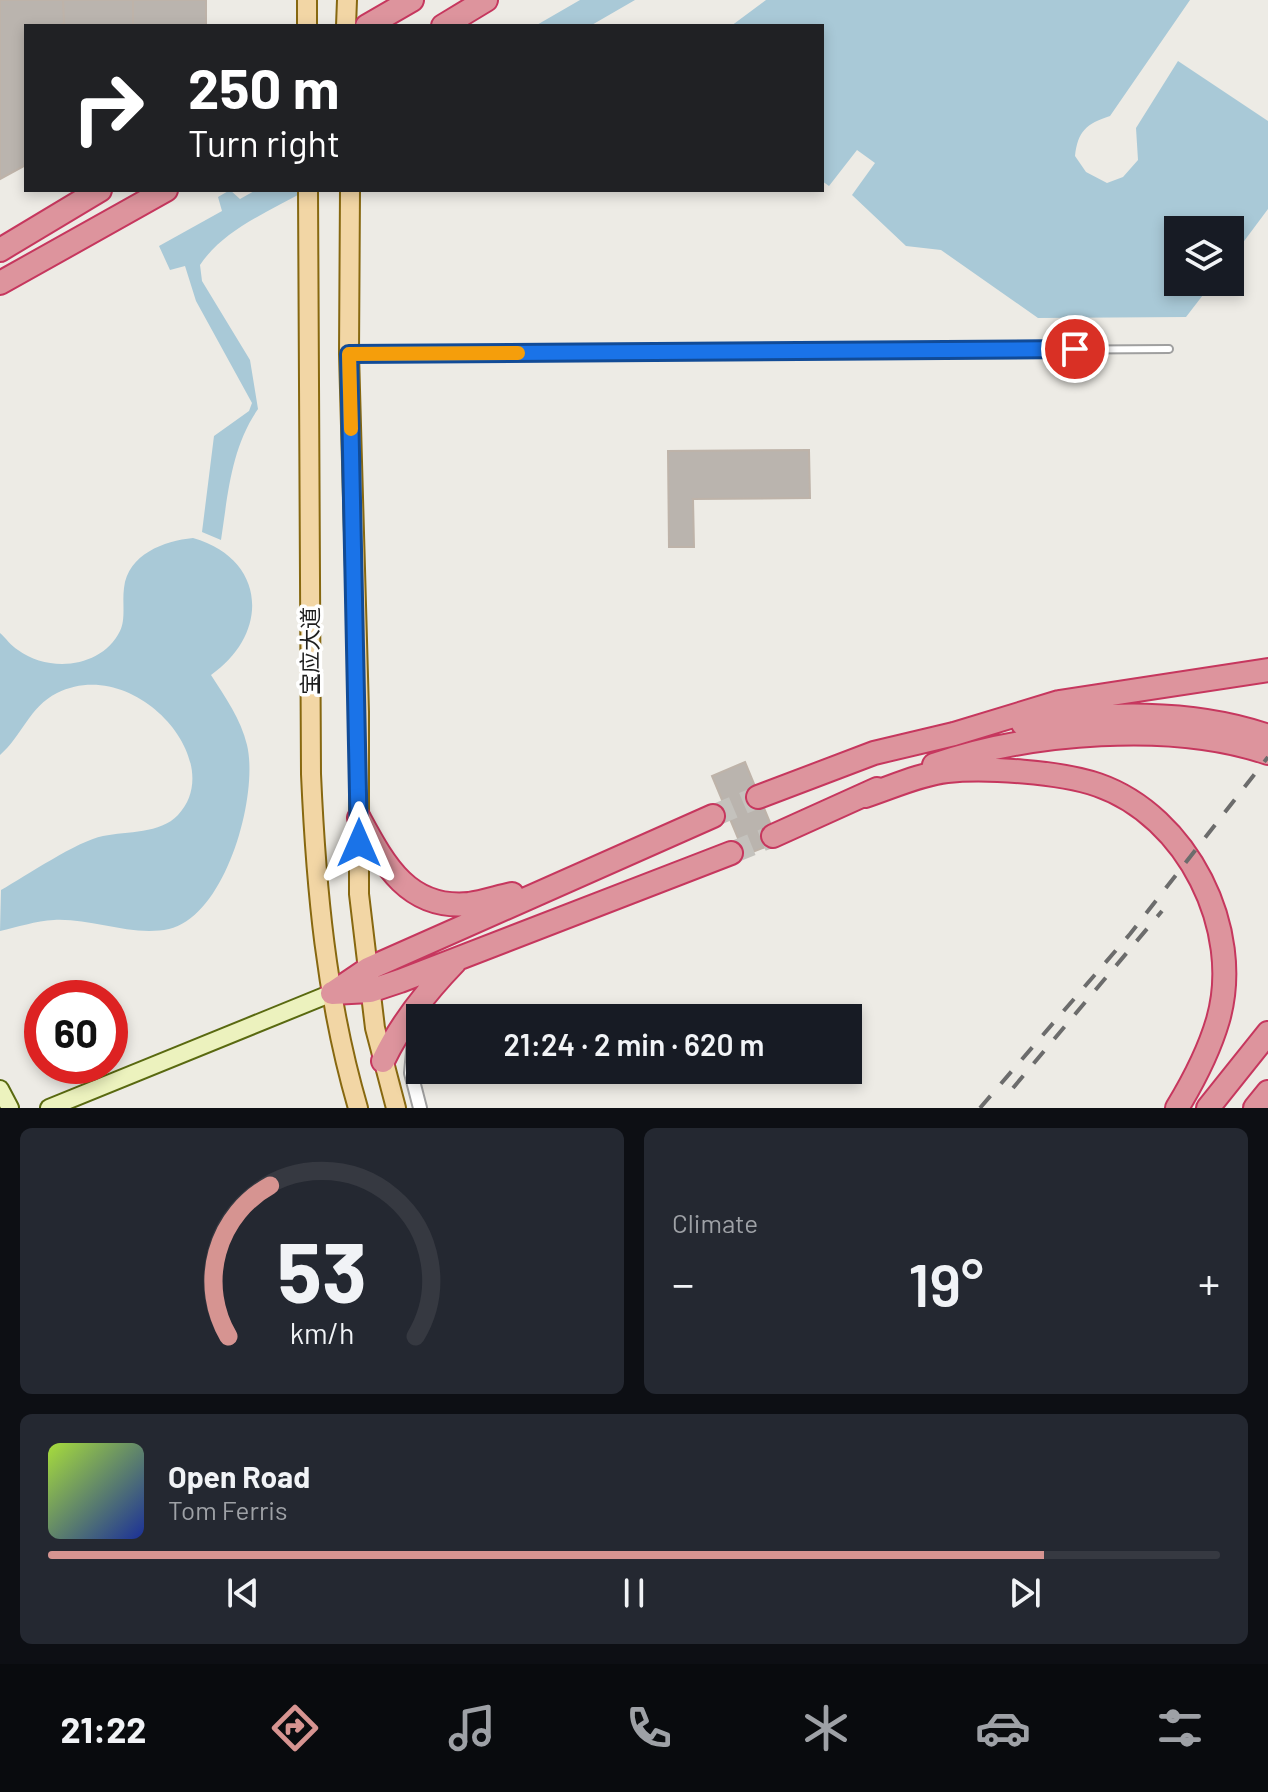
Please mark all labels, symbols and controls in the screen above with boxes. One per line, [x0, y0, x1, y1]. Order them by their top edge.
text: 250 m [188, 53, 339, 120]
icon: right [56, 56, 160, 160]
text: Turn right [188, 121, 340, 164]
map controls [1164, 216, 1244, 296]
button: layers [1164, 216, 1244, 296]
pin [1041, 315, 1109, 383]
icon: arrive [1053, 327, 1097, 371]
street label: 宝应大道 [296, 607, 322, 695]
position arrow [317, 801, 401, 885]
speed limit sign: 60 [24, 980, 128, 1084]
text: 21:24 · 2 min · 620 m [504, 1026, 764, 1062]
text: Climate [672, 1207, 758, 1238]
text: 53 [277, 1220, 367, 1320]
text: 19° [908, 1247, 984, 1319]
text: − [672, 1256, 694, 1309]
text: + [1198, 1256, 1220, 1309]
text: km/h [290, 1315, 354, 1350]
text: Open Road [168, 1458, 310, 1494]
text: Tom Ferris [168, 1494, 288, 1525]
icon: previous [221, 1571, 265, 1615]
icon: pause [612, 1571, 656, 1615]
icon: next [1003, 1571, 1047, 1615]
icon: directions [267, 1700, 323, 1756]
icon: music [444, 1700, 500, 1756]
icon: phone [621, 1700, 677, 1756]
icon: climate [798, 1700, 854, 1756]
icon: car [975, 1700, 1031, 1756]
icon: filters [1152, 1700, 1208, 1756]
text: 21:22 [60, 1707, 147, 1750]

